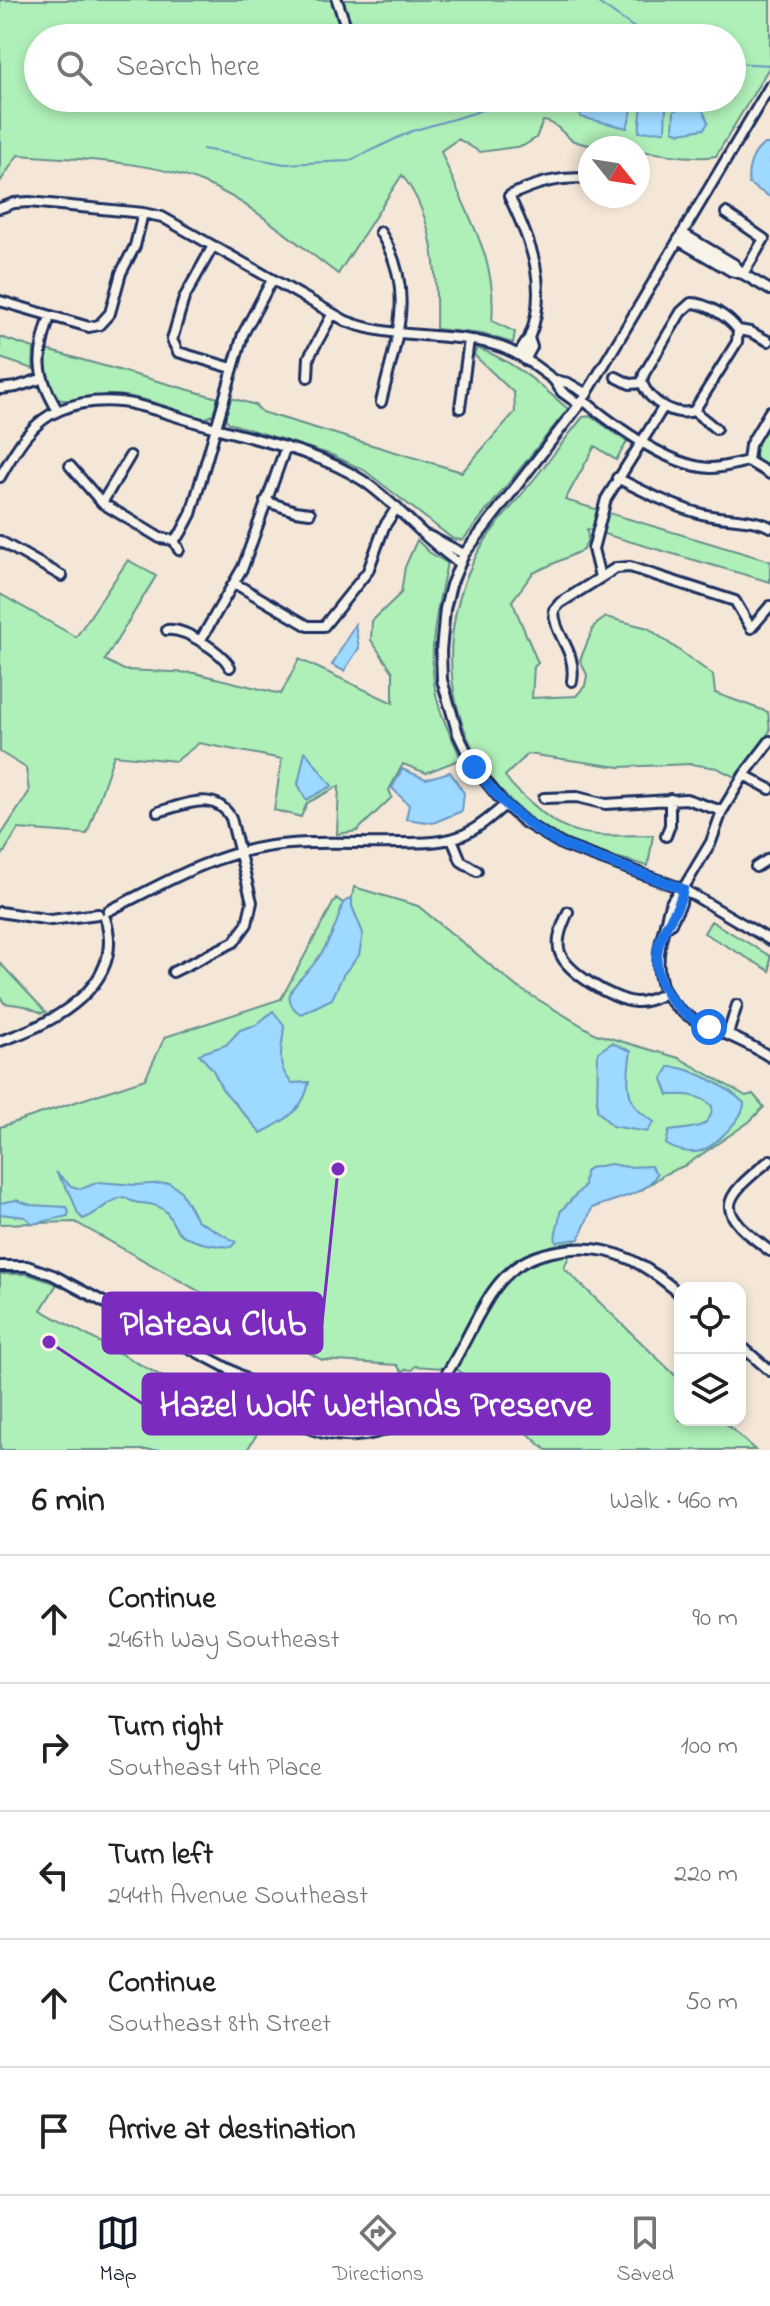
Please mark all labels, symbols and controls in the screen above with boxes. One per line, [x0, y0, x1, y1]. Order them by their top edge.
search box [24, 24, 746, 112]
icon: search [52, 46, 96, 90]
text: Search here [116, 46, 260, 90]
north arrow [578, 136, 650, 208]
route end [456, 749, 492, 785]
route start [691, 1009, 727, 1045]
map controls [674, 1282, 746, 1426]
button: locate [674, 1282, 746, 1354]
callout: Plateau Club [103, 1293, 322, 1353]
text: Plateau Club [120, 1300, 306, 1353]
button: layers [674, 1354, 746, 1426]
callout: Hazel Wolf Wetlands Preserve [143, 1374, 609, 1434]
text: Hazel Wolf Wetlands Preserve [159, 1381, 594, 1434]
text: 6 min [32, 1477, 105, 1527]
text: Walk · 460 m [609, 1483, 738, 1521]
text: Continue [108, 1578, 216, 1622]
icon: ahead [32, 1597, 76, 1641]
text: 90 m [692, 1600, 738, 1638]
text: 246th Way Southeast [108, 1622, 340, 1660]
text: Turn right [108, 1706, 223, 1750]
icon: right [32, 1725, 76, 1769]
text: 100 m [681, 1728, 738, 1766]
text: Southeast 4th Place [108, 1750, 322, 1788]
text: Turn left [108, 1834, 213, 1878]
icon: left [32, 1853, 76, 1897]
text: 220 m [674, 1856, 738, 1894]
text: 244th Avenue Southeast [108, 1878, 368, 1916]
text: Continue [108, 1962, 216, 2006]
icon: ahead [32, 1981, 76, 2025]
text: 50 m [685, 1984, 738, 2022]
text: Southeast 8th Street [108, 2006, 331, 2044]
icon: arrive [32, 2109, 76, 2153]
text: Arrive at destination [108, 2109, 356, 2153]
tab: Map [96, 2211, 140, 2291]
tab: Directions [333, 2211, 424, 2291]
tab: Saved [616, 2211, 674, 2291]

